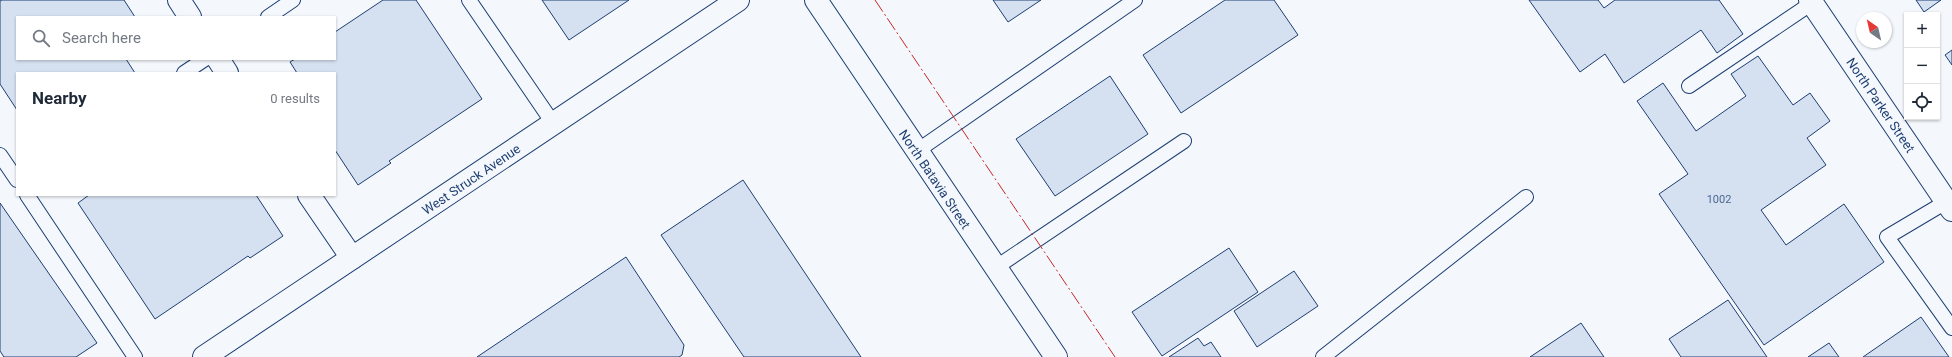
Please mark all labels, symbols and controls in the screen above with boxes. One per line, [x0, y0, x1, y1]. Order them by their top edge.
north arrow [1856, 12, 1892, 48]
map controls [1904, 12, 1940, 120]
button: + [1904, 12, 1940, 48]
search box [16, 16, 336, 60]
icon: search [30, 27, 52, 49]
text: Search here [62, 29, 141, 47]
button: − [1904, 48, 1940, 84]
street label: North Parker Street [1843, 55, 1918, 155]
button: locate [1904, 84, 1940, 120]
text: Nearby [32, 88, 87, 108]
text: 0 results [270, 91, 320, 106]
street label: North Batavia Street [896, 127, 973, 232]
street label: West Struck Avenue [419, 141, 523, 218]
house number: 1002 [1707, 193, 1731, 206]

